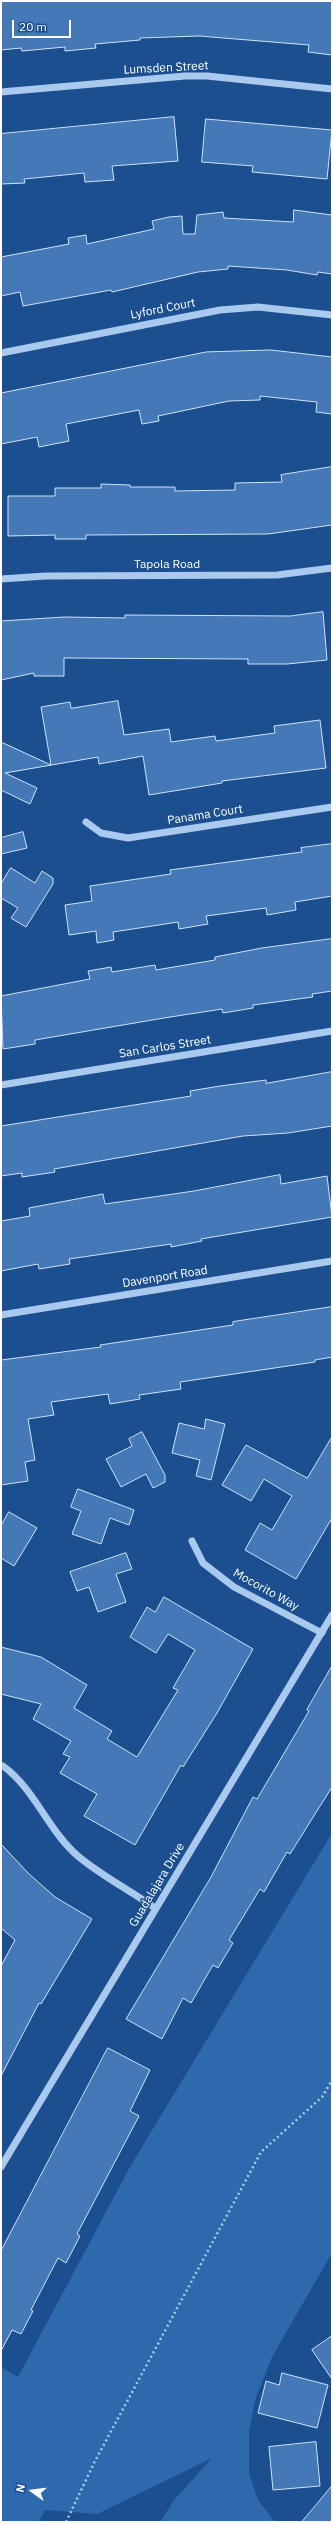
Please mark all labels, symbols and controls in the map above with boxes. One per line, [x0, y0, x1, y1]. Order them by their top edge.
scale bar [14, 12, 73, 38]
text: 20 m [19, 19, 47, 34]
street label: Lumsden Street [123, 59, 209, 77]
street label: Lyford Court [129, 296, 197, 322]
street label: Tapola Road [134, 558, 200, 572]
street label: Panama Court [166, 802, 244, 828]
street label: San Carlos Street [118, 1033, 212, 1061]
street label: Davenport Road [121, 1263, 209, 1291]
street label: Mocorito Way [231, 1566, 301, 1614]
street label: Guadalajara Drive [126, 1840, 188, 1930]
north arrow [12, 2471, 52, 2511]
text: N [13, 2483, 28, 2494]

